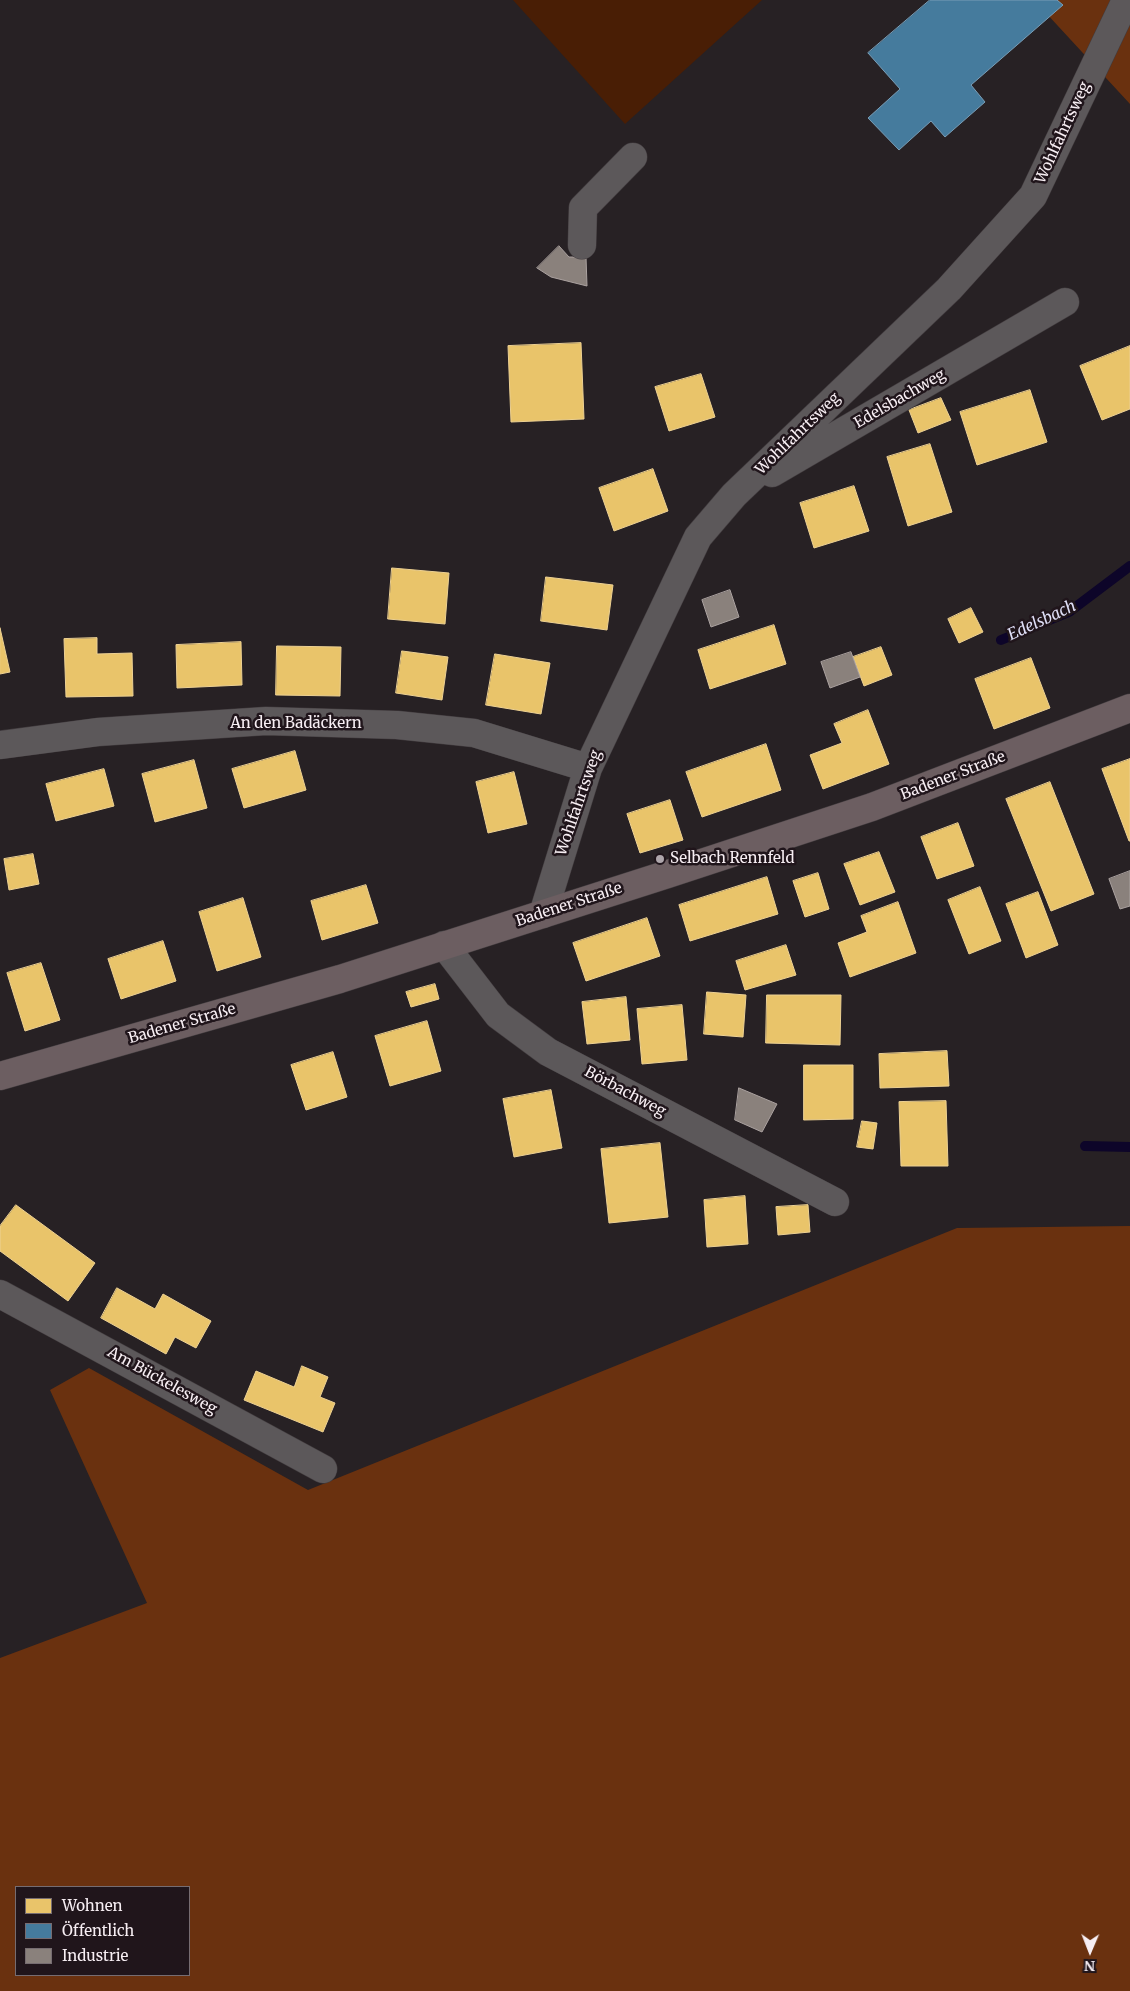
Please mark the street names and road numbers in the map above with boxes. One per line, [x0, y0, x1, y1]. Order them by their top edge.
street label: Wohlfahrtsweg [1031, 79, 1095, 187]
street label: Edelsbachweg [851, 366, 949, 432]
street label: Wohlfahrtsweg [752, 389, 844, 479]
street label: An den Badäckern [230, 715, 362, 733]
street label: Wohlfahrtsweg [553, 748, 605, 858]
street label: Badener Straße [898, 748, 1008, 804]
street label: Badener Straße [514, 879, 624, 931]
street label: Badener Straße [126, 1000, 238, 1048]
street label: Börbachweg [581, 1063, 669, 1121]
street label: Am Bückelesweg [104, 1344, 220, 1418]

